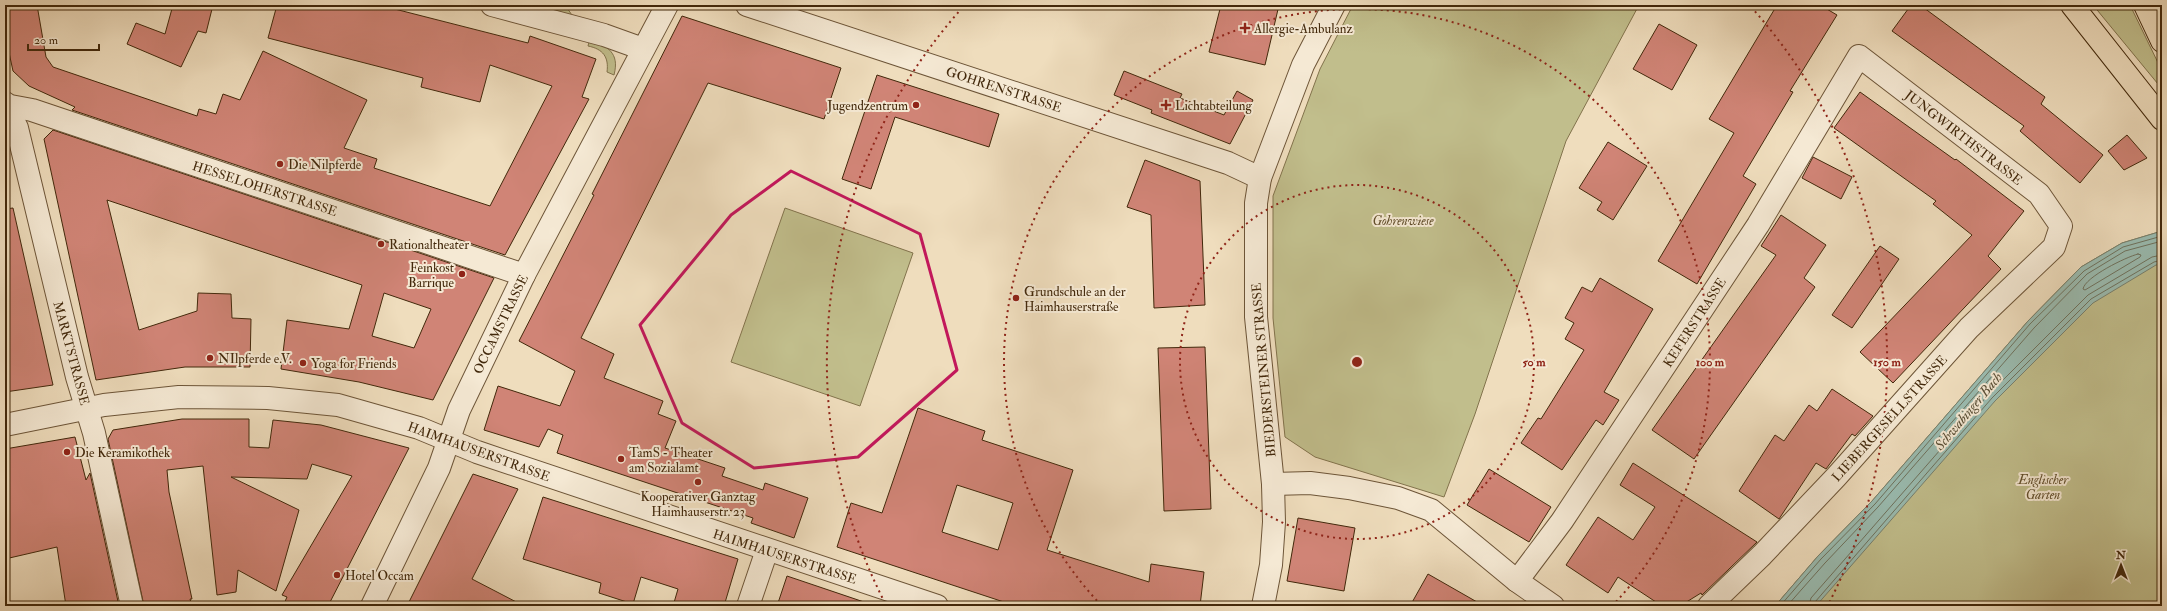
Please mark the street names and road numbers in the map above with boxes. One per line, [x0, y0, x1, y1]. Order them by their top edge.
street label: GOHRENSTRASSE [944, 64, 1064, 116]
street label: JUNGWIRTHSTRASSE [1901, 86, 2025, 189]
street label: HESSELOHERSTRASSE [190, 158, 339, 220]
street label: OCCAMSTRASSE [470, 272, 532, 377]
street label: KEFERSTRASSE [1660, 275, 1730, 370]
street label: BIEDERSTEINER STRASSE [1248, 282, 1280, 458]
street label: MARKTSTRASSE [49, 300, 93, 407]
street label: LIEBERGESELLSTRASSE [1829, 352, 1951, 485]
street label: HAIMHAUSERSTRASSE [405, 419, 552, 485]
street label: HAIMHAUSERSTRASSE [711, 526, 859, 588]

